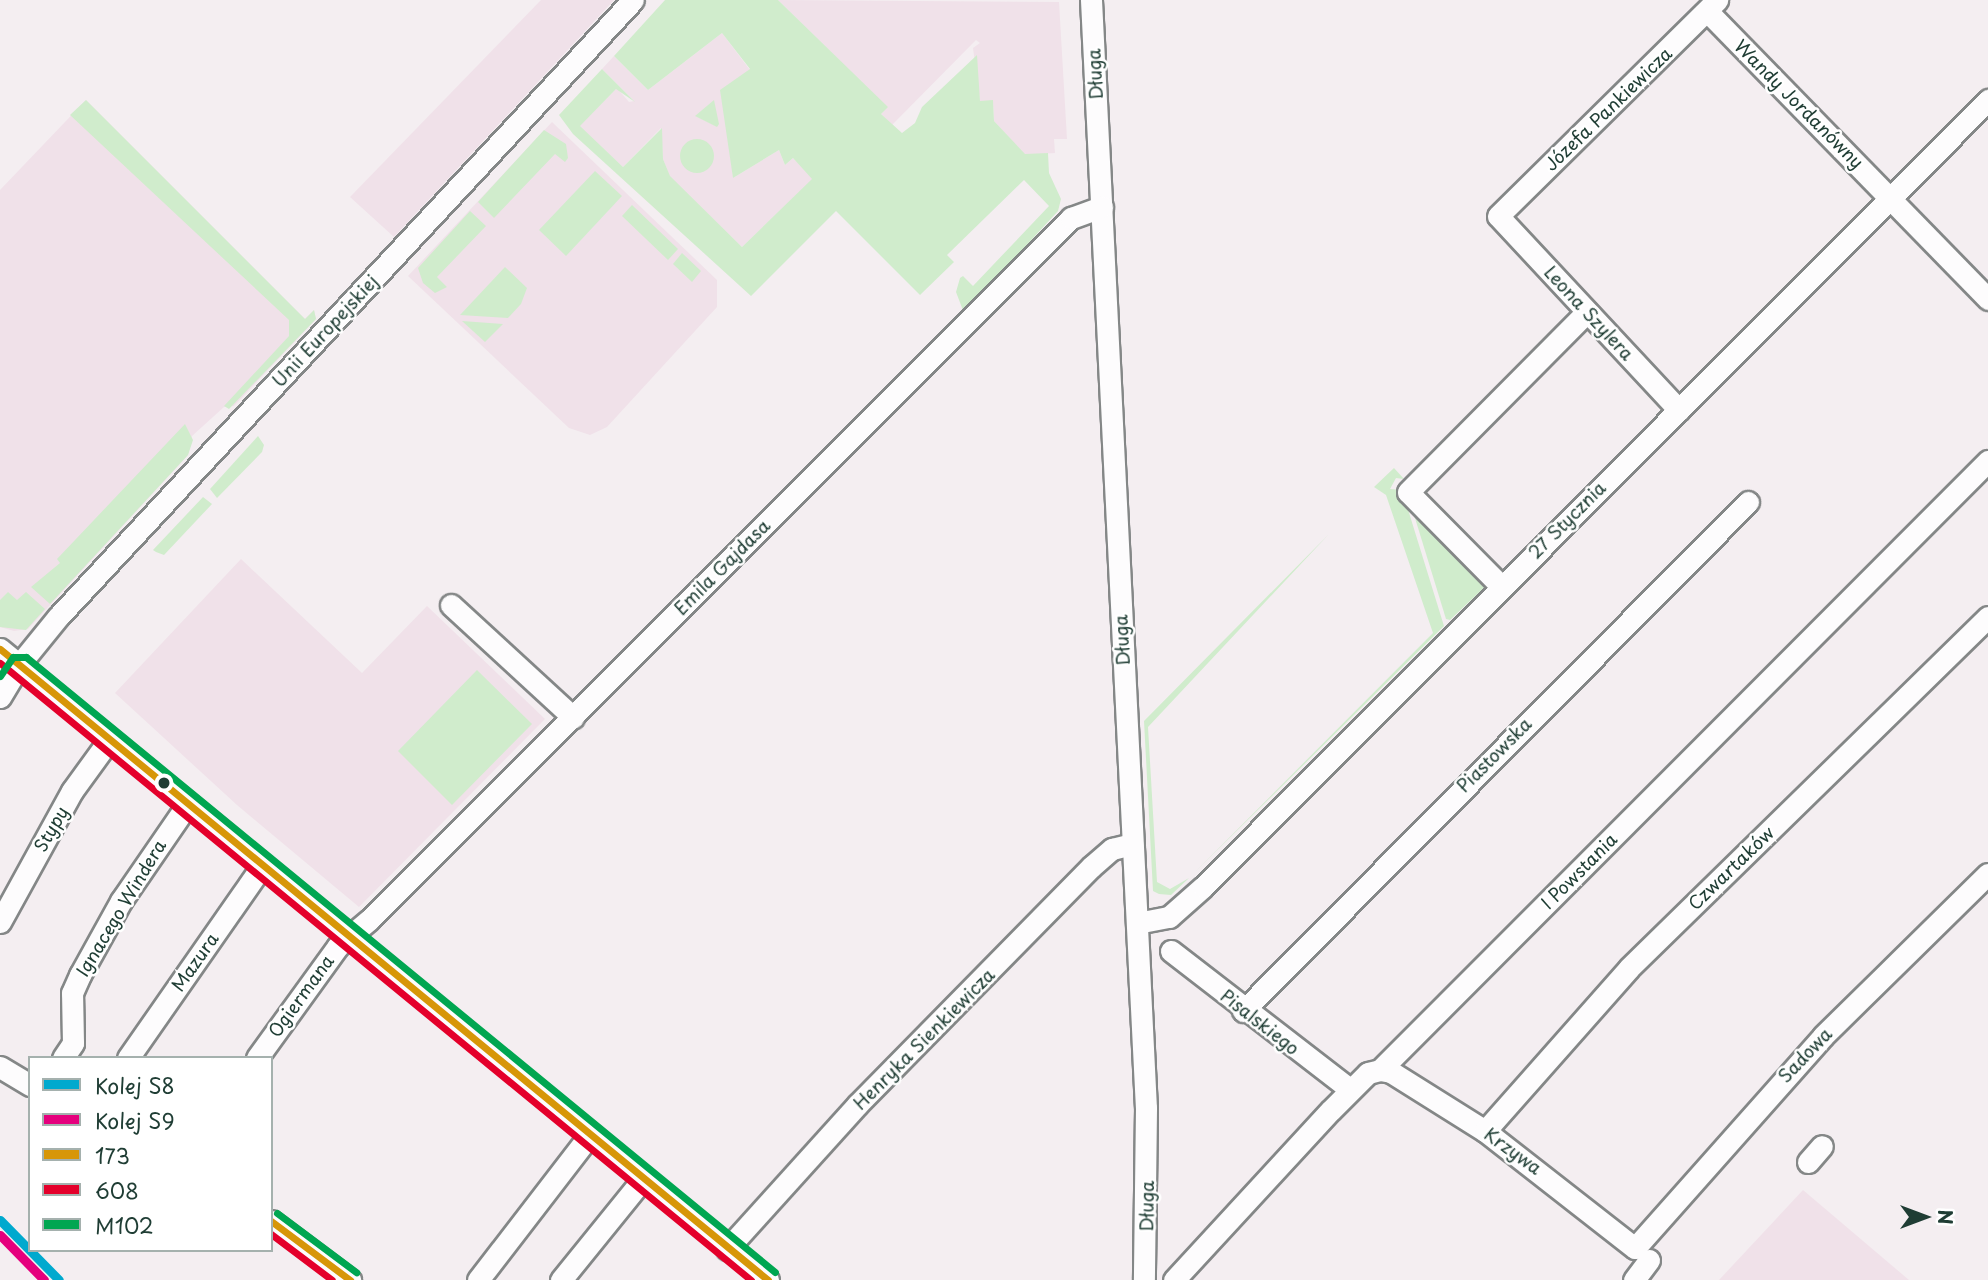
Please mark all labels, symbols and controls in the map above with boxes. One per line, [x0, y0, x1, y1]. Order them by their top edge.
street label: Wandy Jordanówny [1730, 35, 1868, 173]
street label: Józefa Pankiewicza [1540, 43, 1676, 175]
street label: Długa [1083, 48, 1107, 100]
street label: Leona Szylera [1540, 262, 1638, 364]
street label: Unii Europejskiej [268, 271, 382, 391]
street label: 27 Stycznia [1524, 477, 1610, 563]
street label: Emila Gajdasa [670, 515, 774, 619]
street label: Długa [1110, 614, 1134, 666]
street label: Piastowska [1452, 713, 1536, 797]
unlabelled marker [157, 776, 171, 790]
street label: Stypy [29, 802, 73, 856]
street label: Czwartaków [1684, 822, 1778, 914]
street label: I Powstania [1536, 828, 1622, 914]
street label: Ignacego Windera [71, 835, 171, 981]
street label: Mazura [167, 929, 223, 995]
street label: Ogiermana [264, 951, 338, 1041]
street label: Henryka Sienkiewicza [849, 964, 999, 1114]
street label: Pisalskiego [1216, 985, 1304, 1059]
street label: Sadowa [1774, 1023, 1836, 1087]
legend [28, 1056, 273, 1252]
text: Kolej S8 [95, 1069, 175, 1101]
text: Kolej S9 [95, 1104, 174, 1136]
street label: Krzywa [1480, 1123, 1546, 1179]
text: 173 [95, 1139, 130, 1171]
text: 608 [95, 1174, 139, 1206]
street label: Długa [1136, 1180, 1158, 1232]
north arrow [1890, 1182, 1960, 1252]
text: M102 [95, 1209, 154, 1241]
text: N [1932, 1209, 1960, 1225]

